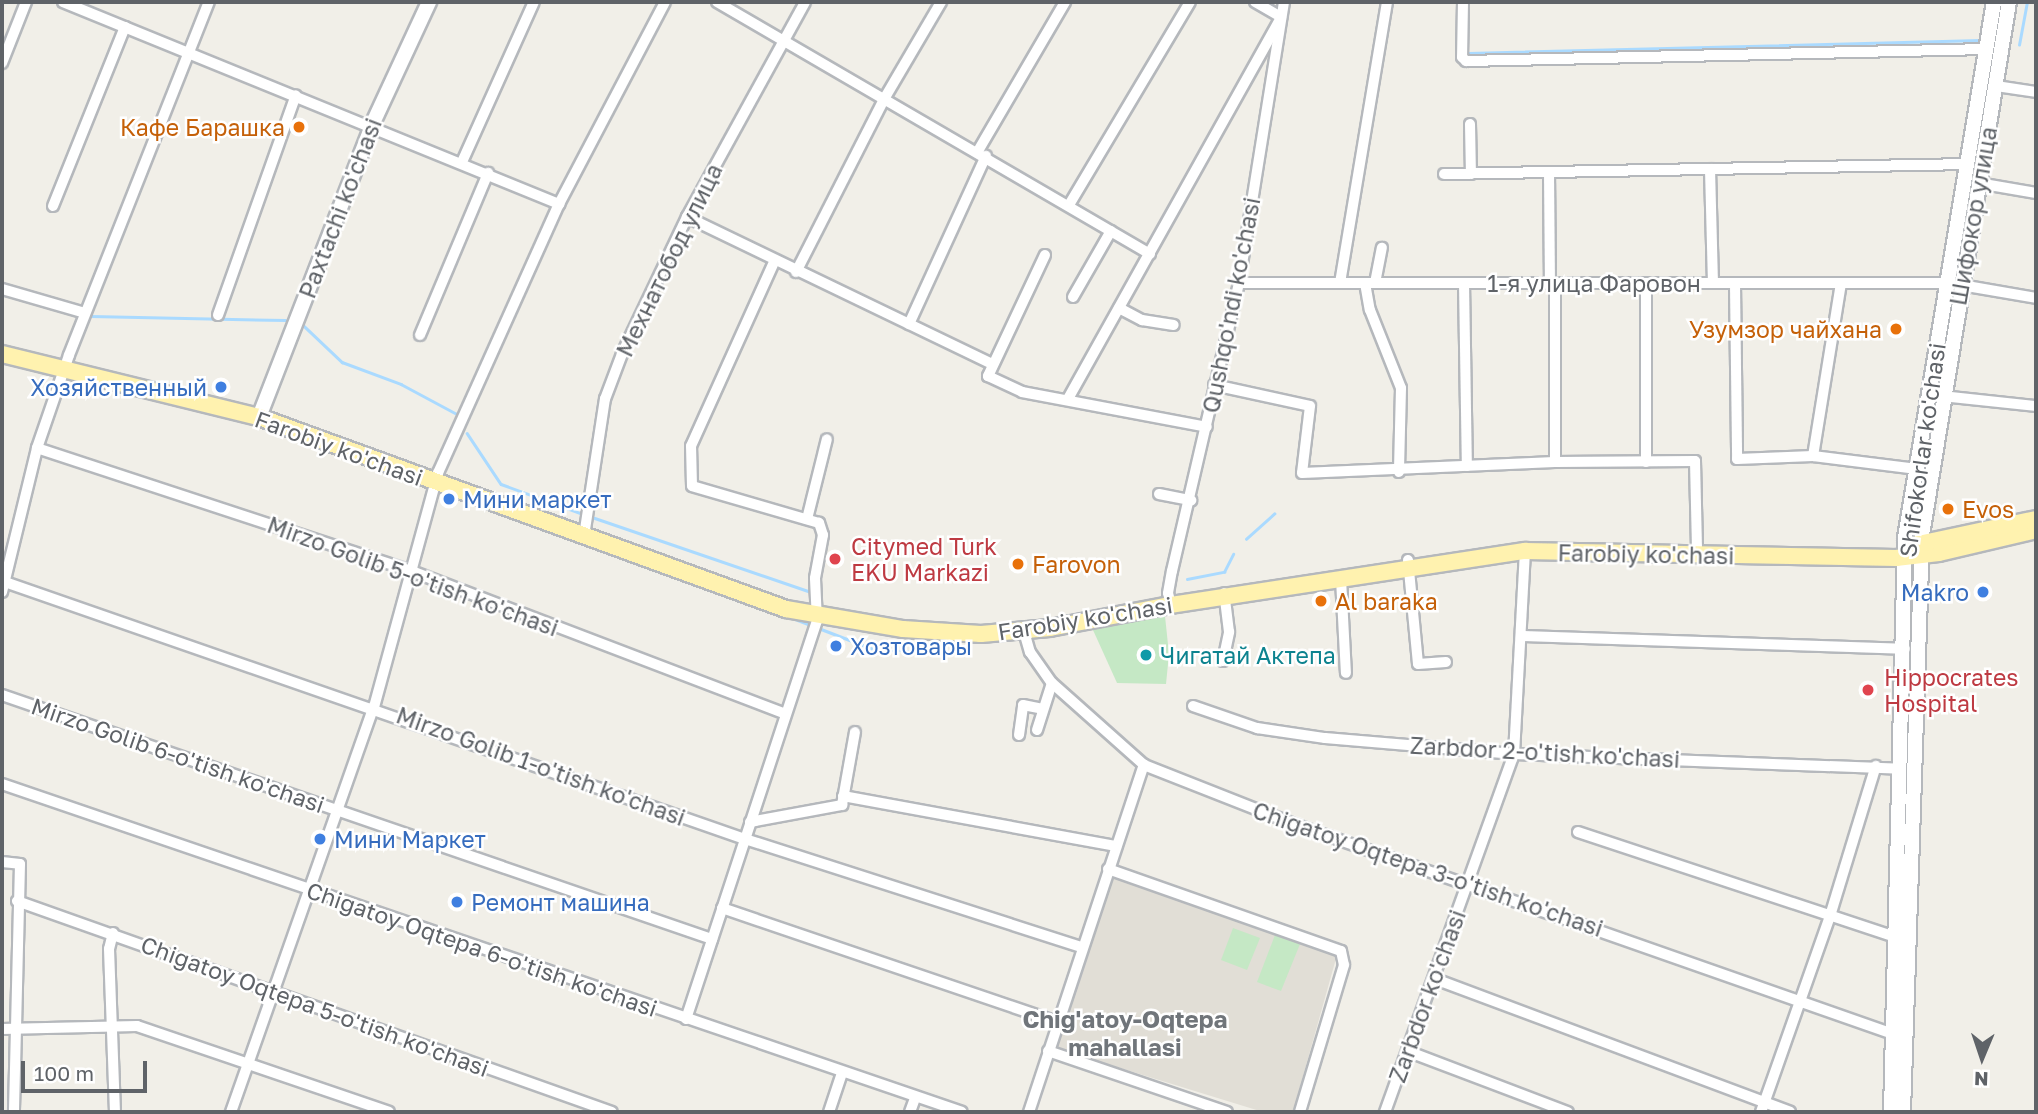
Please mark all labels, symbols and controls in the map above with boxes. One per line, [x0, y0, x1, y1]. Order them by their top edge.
place label: Кафе Барашка [120, 113, 285, 141]
street label: Paxtachi ko'chasi [293, 114, 387, 302]
marker: Кафе Барашка [291, 119, 307, 135]
street label: Шифокор улица [1944, 124, 2002, 308]
street label: Мехнатобод улица [610, 159, 728, 361]
street label: Qushqo'ndi ko'chasi [1197, 195, 1265, 415]
street label: 1-я улица Фаровон [1487, 269, 1701, 297]
place label: Узумзор чайхана [1689, 315, 1882, 343]
marker: Узумзор чайхана [1888, 321, 1904, 337]
street label: Shifokorlar ko'chasi [1893, 341, 1951, 559]
place label: Хозяйственный [30, 373, 207, 401]
marker: Хозяйственный [213, 379, 229, 395]
street label: Farobiy ko'chasi [251, 405, 427, 491]
place label: Мини маркет [463, 485, 611, 513]
marker: Мини маркет [441, 491, 457, 507]
place label: Evos [1962, 495, 2014, 523]
marker: Evos [1940, 501, 1956, 517]
street label: Mirzo Golib 5-o'tish ko'chasi [264, 510, 562, 642]
place label: Citymed Turk EKU Markazi [851, 532, 997, 586]
street label: Farobiy ko'chasi [1557, 539, 1735, 569]
marker: Citymed Turk EKU Markazi [825, 549, 845, 569]
place label: Farovon [1032, 550, 1121, 578]
marker: Farovon [1010, 556, 1026, 572]
place label: Makro [1901, 578, 1969, 606]
marker: Makro [1975, 584, 1991, 600]
place label: Al baraka [1335, 587, 1438, 615]
street label: Farobiy ko'chasi [996, 591, 1174, 645]
marker: Al baraka [1313, 593, 1329, 609]
place label: Хозтовары [850, 632, 972, 660]
marker: Хозтовары [828, 638, 844, 654]
place label: Чигатай Актепа [1160, 641, 1336, 669]
marker: Чигатай Актепа [1138, 647, 1154, 663]
place label: Hippocrates Hospital [1884, 663, 2019, 717]
marker: Hippocrates Hospital [1858, 680, 1878, 700]
street label: Mirzo Golib 6-o'tish ko'chasi [28, 692, 328, 818]
street label: Mirzo Golib 1-o'tish ko'chasi [393, 701, 689, 831]
street label: Zarbdor 2-o'tish ko'chasi [1409, 731, 1681, 773]
street label: Chigatoy Oqtepa 3-o'tish ko'chasi [1249, 796, 1607, 942]
place label: Мини Маркет [334, 825, 486, 853]
marker: Мини Маркет [312, 831, 328, 847]
street label: Chigatoy Oqtepa 6-o'tish ko'chasi [303, 876, 661, 1022]
place label: Ремонт машина [471, 888, 650, 916]
marker: Ремонт машина [449, 894, 465, 910]
street label: Zarbdor ko'chasi [1383, 906, 1471, 1086]
street label: Chigatoy Oqtepa 5-o'tish ko'chasi [137, 930, 493, 1082]
district label: Chig'atoy-Oqtepa mahallasi [1023, 1005, 1227, 1061]
north arrow [1947, 1023, 2017, 1093]
scale bar [24, 1048, 150, 1092]
text: 100 m [34, 1060, 94, 1086]
text: N [1974, 1068, 1989, 1091]

